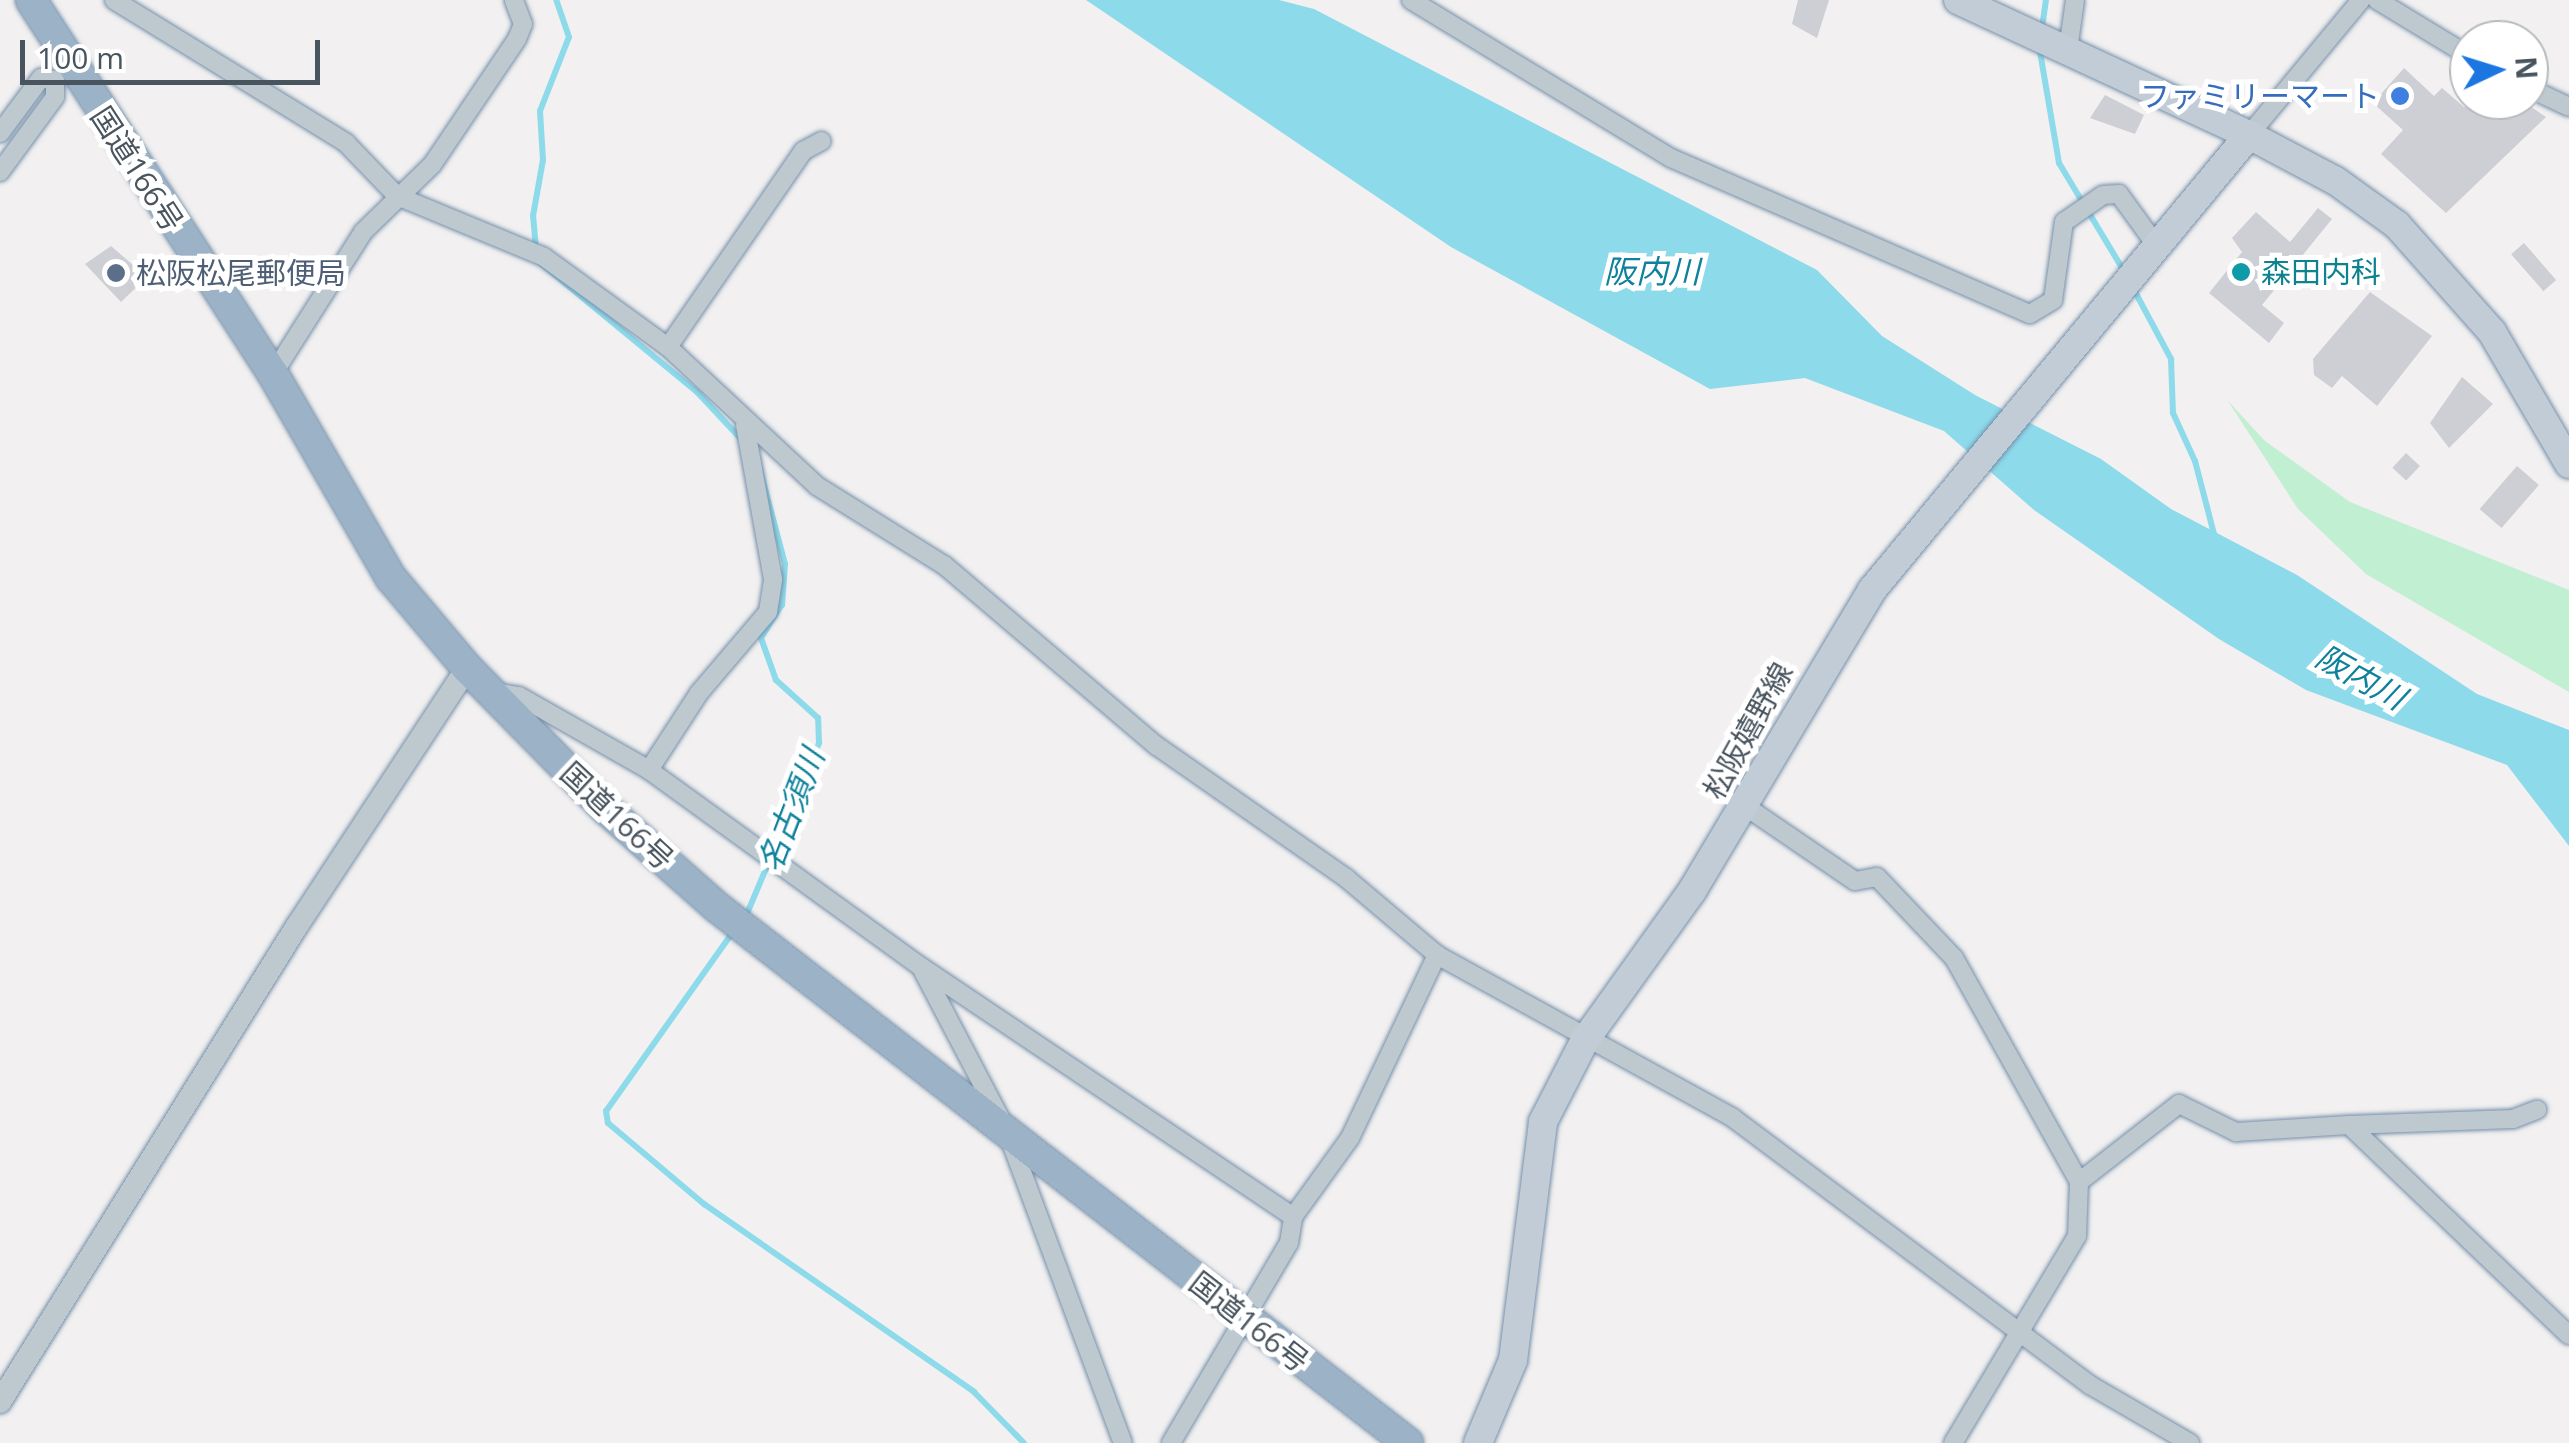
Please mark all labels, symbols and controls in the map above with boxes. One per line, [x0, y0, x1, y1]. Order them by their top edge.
scale bar [25, 20, 325, 82]
north arrow [2449, 20, 2549, 120]
text: 100 m [37, 37, 124, 78]
text: N [2507, 55, 2547, 81]
place label: ファミリーマート [2140, 78, 2380, 114]
marker: ファミリーマート [2389, 85, 2411, 107]
street label: 国道166号 [83, 100, 191, 238]
water label: 阪内川 [1604, 252, 1700, 290]
place label: 森田内科 [2261, 254, 2381, 290]
place label: 松阪松尾郵便局 [136, 255, 346, 291]
marker: 森田内科 [2230, 261, 2252, 283]
marker: 松阪松尾郵便局 [105, 262, 127, 284]
water label: 阪内川 [2310, 637, 2412, 717]
street label: 松阪嬉野線 [1696, 657, 1800, 805]
water label: 名古須川 [750, 743, 832, 877]
street label: 国道166号 [553, 755, 681, 877]
street label: 国道166号 [1182, 1264, 1316, 1380]

